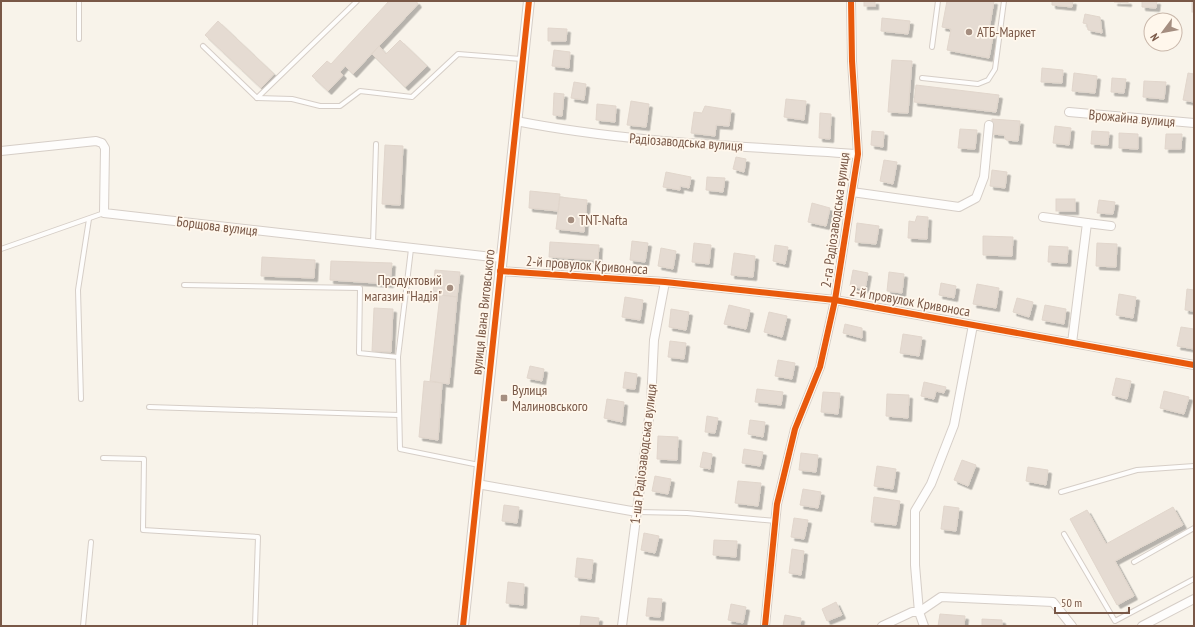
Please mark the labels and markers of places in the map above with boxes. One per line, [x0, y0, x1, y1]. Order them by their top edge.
place label: АТБ-Маркет [977, 23, 1036, 41]
marker: АТБ-Маркет [964, 27, 974, 37]
place label: TNT-Nafta [579, 211, 628, 229]
marker: TNT-Nafta [566, 215, 576, 225]
place label: Продуктовий магазин "Надія" [364, 271, 442, 305]
marker: Продуктовий магазин "Надія" [445, 283, 455, 293]
place label: Вулиця Малиновського [512, 381, 588, 415]
marker: Вулиця Малиновського [499, 393, 509, 403]

